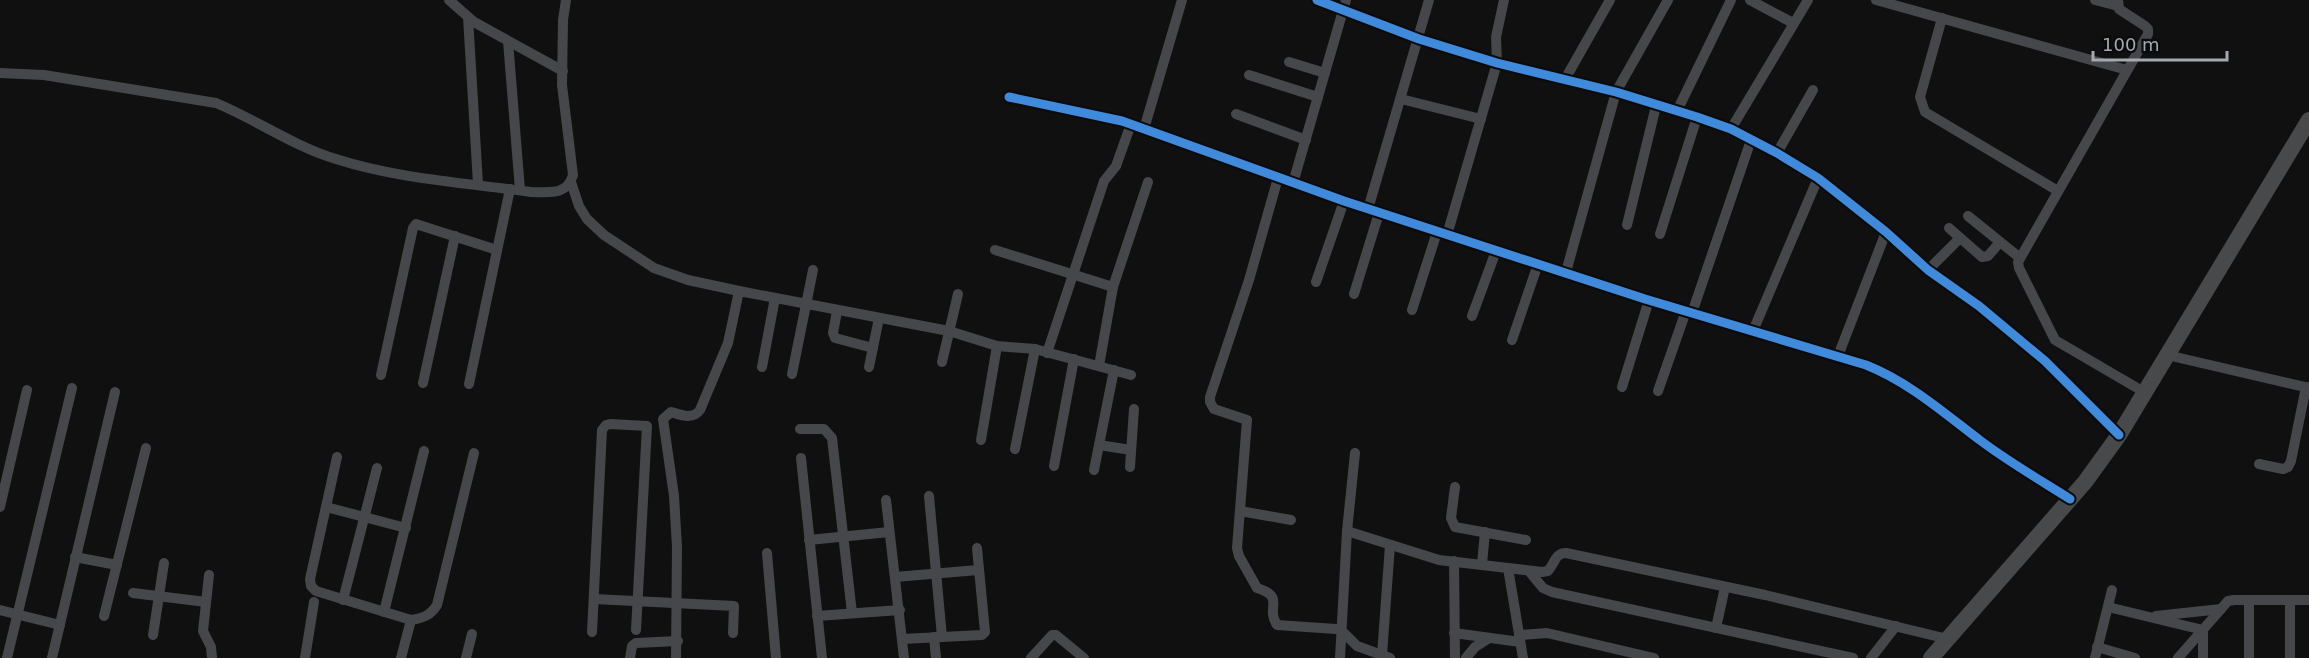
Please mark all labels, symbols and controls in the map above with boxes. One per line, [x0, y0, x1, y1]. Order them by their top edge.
scale bar [2093, 24, 2226, 62]
text: 100 m [2102, 34, 2160, 55]

